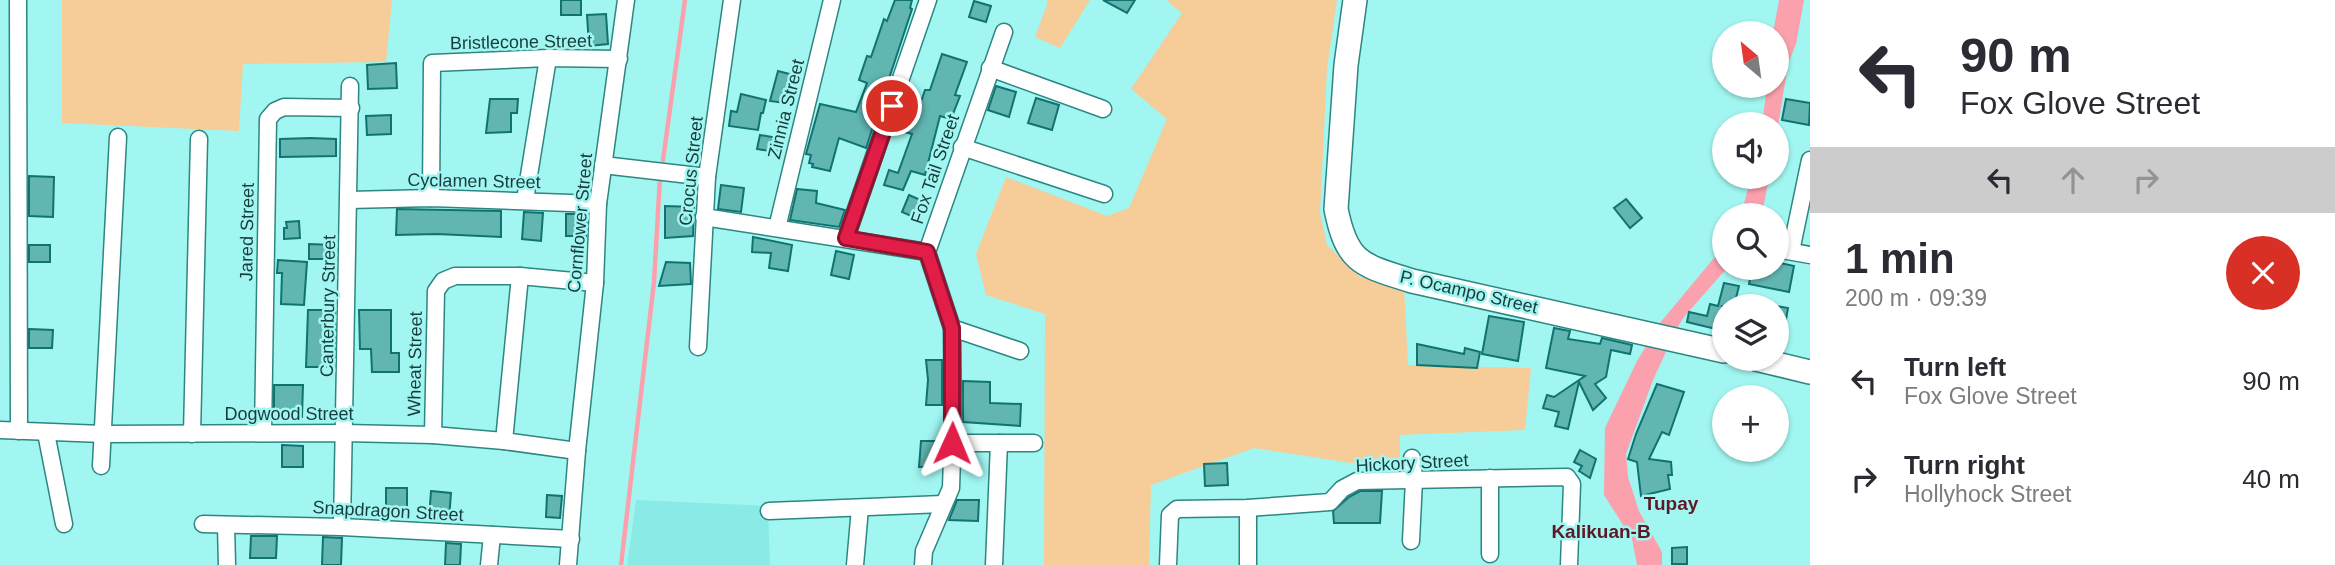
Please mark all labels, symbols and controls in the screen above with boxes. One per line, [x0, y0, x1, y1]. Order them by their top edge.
north arrow [1712, 21, 1788, 98]
map controls [1712, 21, 1789, 462]
icon: left [1845, 28, 1936, 119]
text: 90 m [1960, 28, 2072, 82]
street label: Bristlecone Street [450, 31, 592, 53]
street label: Zinnia Street [764, 57, 808, 161]
pin [862, 76, 922, 136]
text: Fox Glove Street [1960, 85, 2200, 121]
icon: arrive [873, 87, 911, 125]
street label: Fox Tail Street [907, 112, 963, 226]
button: sound [1712, 112, 1789, 189]
street label: Crocus Street [675, 115, 707, 227]
street label: Cornflower Street [564, 152, 596, 294]
icon: left [1981, 161, 2019, 199]
icon: ahead [2054, 161, 2092, 199]
icon: right [2127, 161, 2165, 199]
street label: Cyclamen Street [407, 170, 541, 192]
street label: Jared Street [236, 183, 258, 281]
button: search [1712, 203, 1789, 280]
street label: Canterbury Street [317, 235, 339, 377]
text: 1 min [1845, 235, 1955, 282]
button: close [2226, 236, 2300, 310]
street label: P. Ocampo Street [1398, 266, 1540, 318]
text: 200 m · 09:39 [1845, 285, 1987, 311]
button: layers [1712, 294, 1789, 371]
street label: Wheat Street [404, 311, 426, 417]
text: Turn left [1904, 352, 2006, 382]
icon: left [1845, 362, 1883, 400]
text: 90 m [2242, 366, 2300, 396]
text: Fox Glove Street [1904, 383, 2077, 409]
button: + [1712, 385, 1789, 462]
street label: Dogwood Street [224, 404, 354, 424]
position arrow [915, 406, 989, 480]
street label: Hickory Street [1355, 450, 1469, 476]
text: Turn right [1904, 450, 2025, 480]
icon: right [1845, 460, 1883, 498]
text: 40 m [2242, 464, 2300, 494]
text: Hollyhock Street [1904, 481, 2071, 507]
district label: Tupay [1644, 493, 1699, 514]
street label: Snapdragon Street [312, 497, 464, 525]
district label: Kalikuan-B [1551, 521, 1651, 542]

